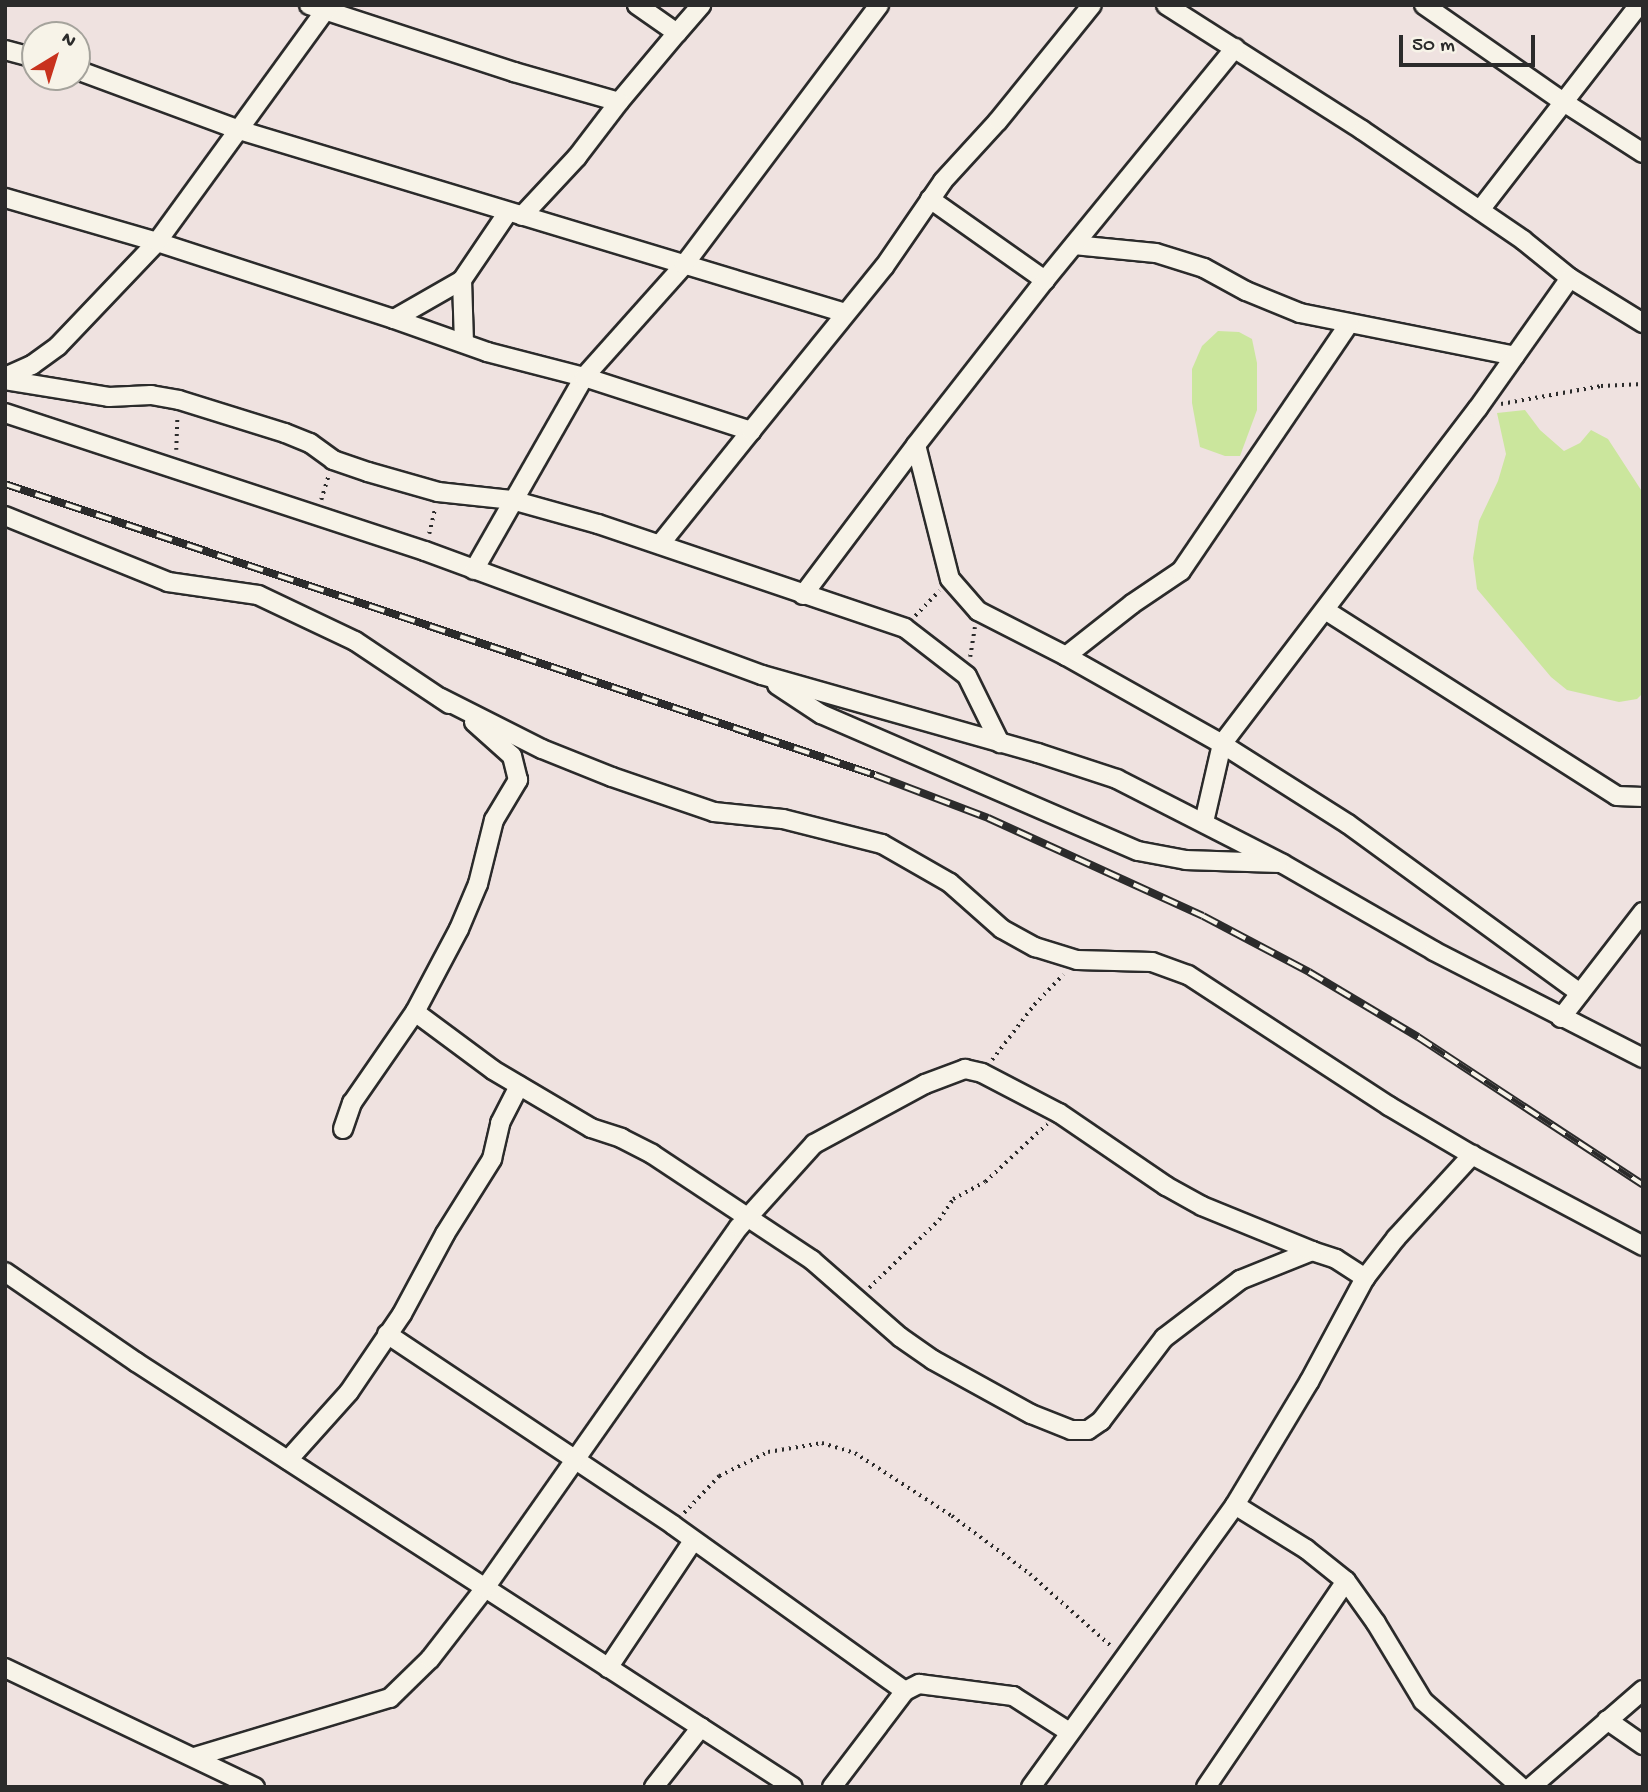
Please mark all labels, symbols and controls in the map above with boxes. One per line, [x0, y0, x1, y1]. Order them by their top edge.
north arrow [21, 21, 91, 91]
scale bar [1403, 21, 1540, 65]
text: N [56, 28, 80, 54]
text: 50 m [1412, 34, 1455, 59]

